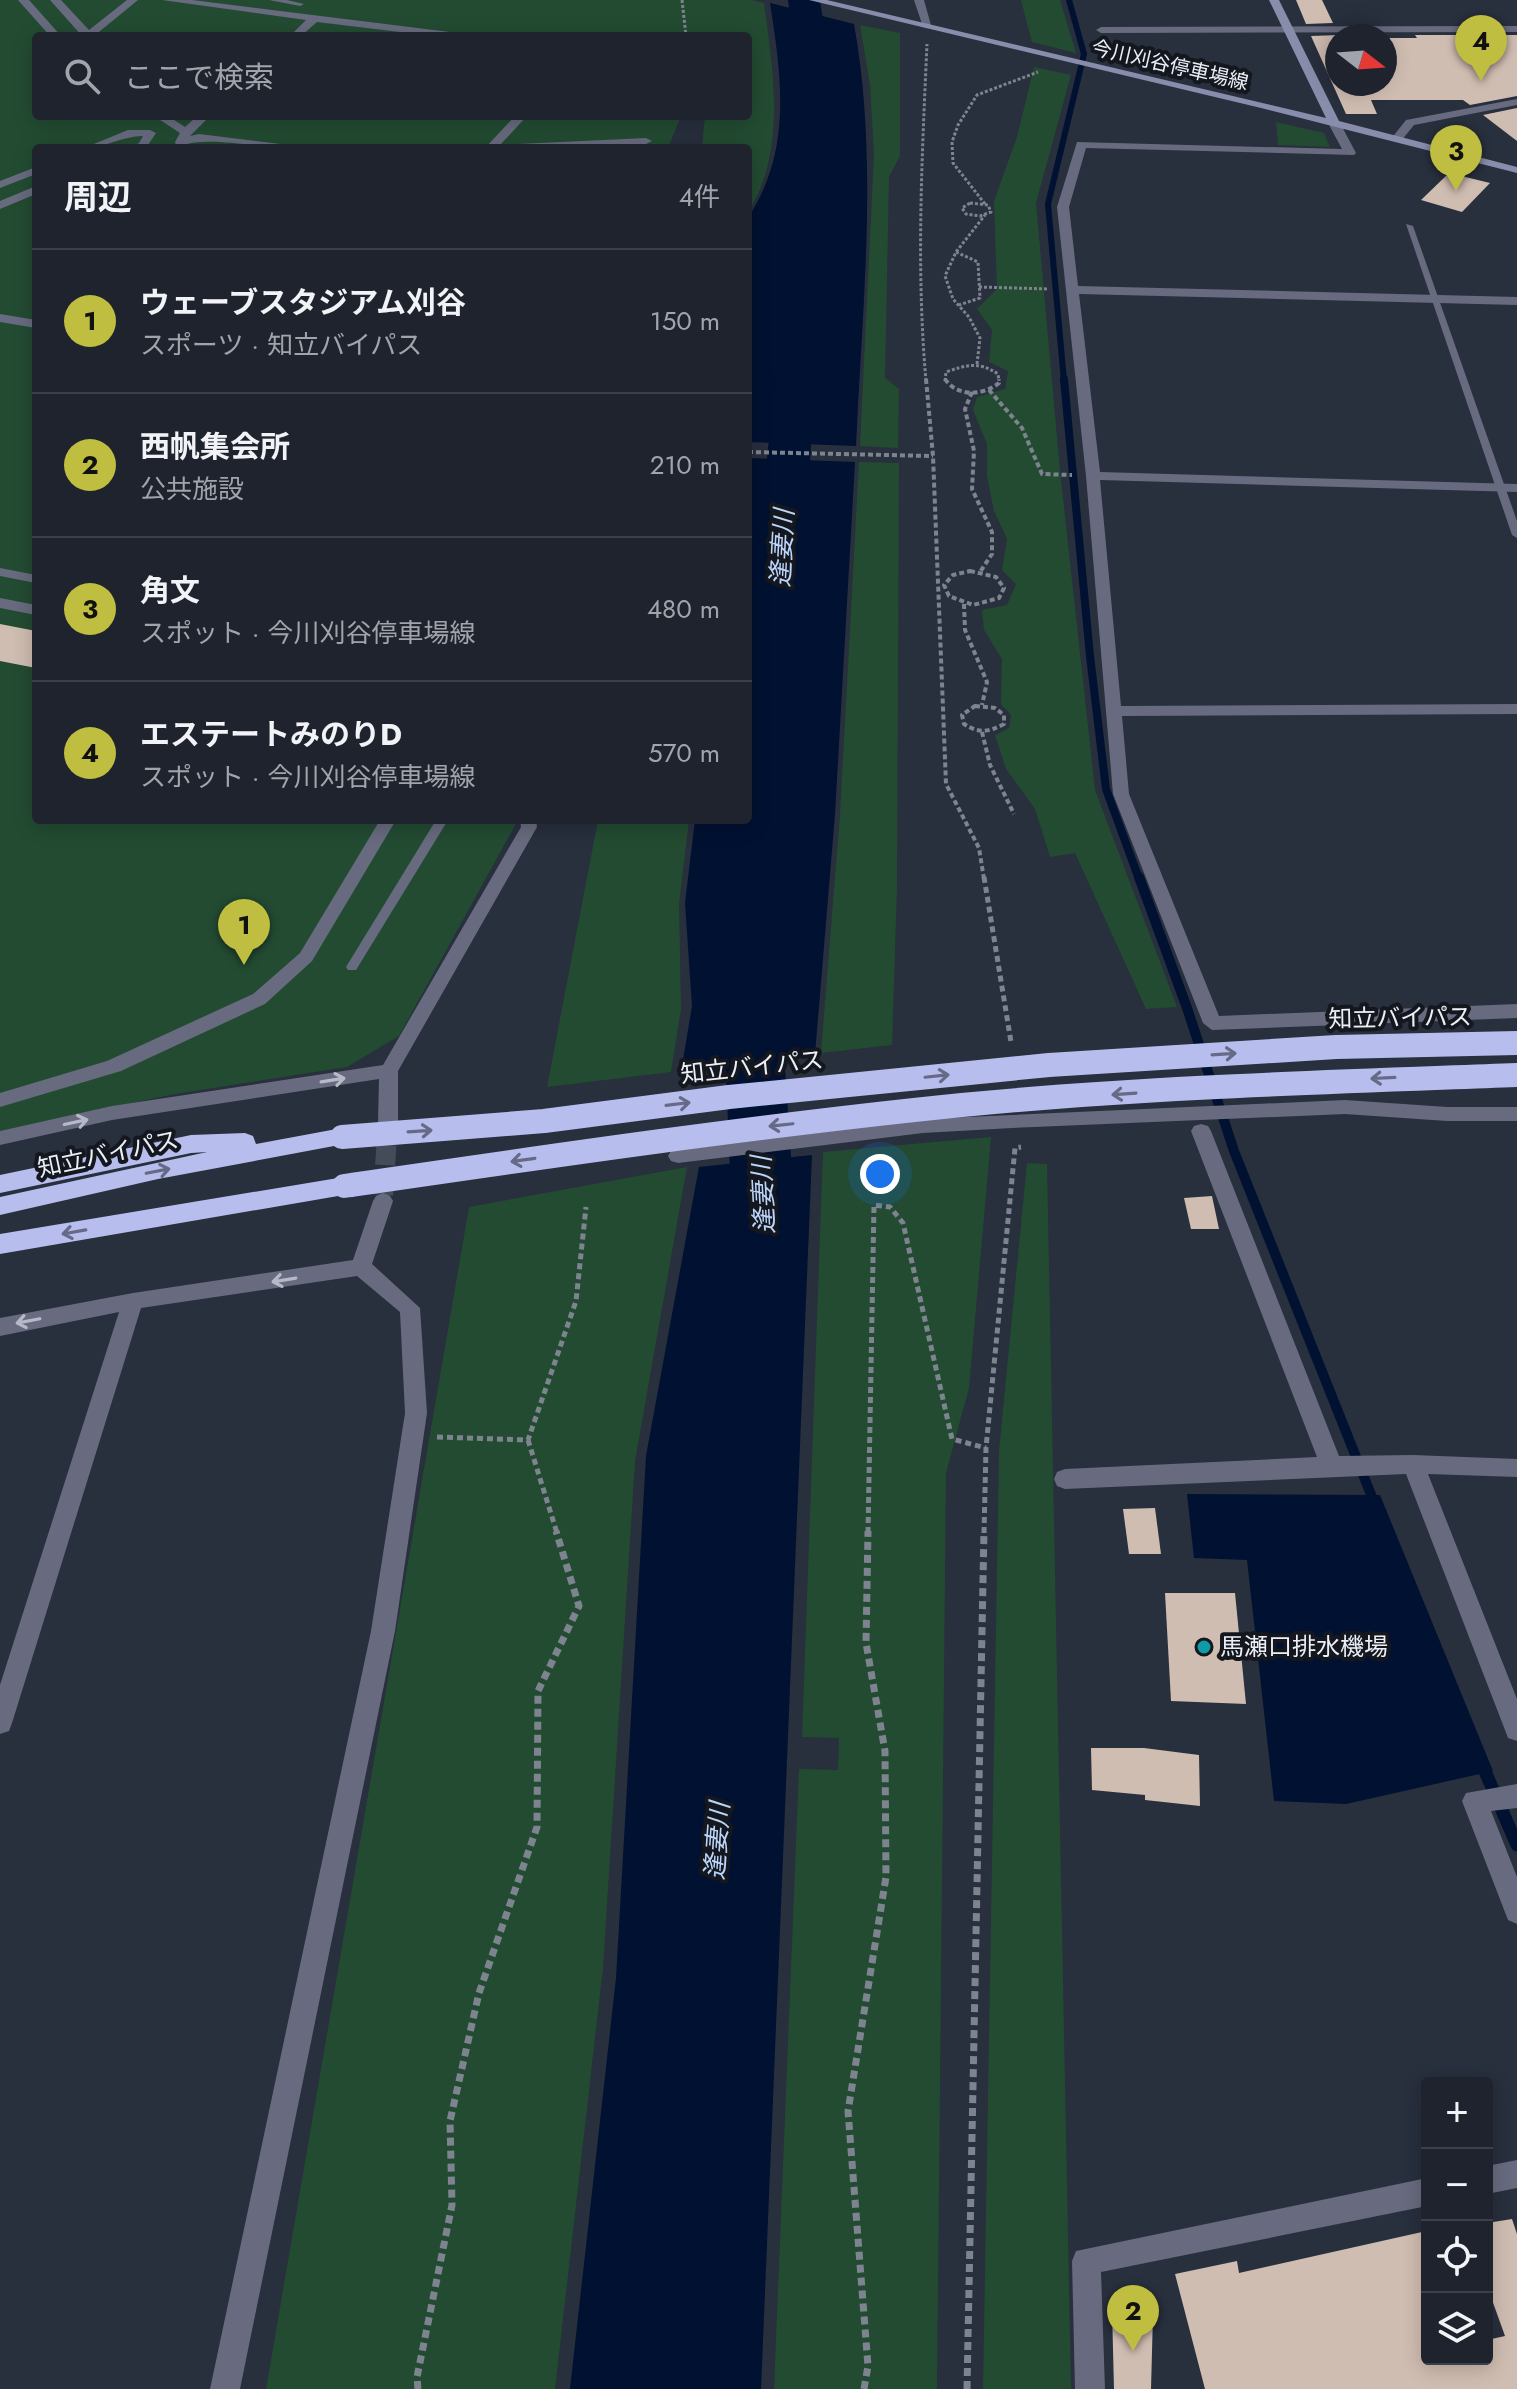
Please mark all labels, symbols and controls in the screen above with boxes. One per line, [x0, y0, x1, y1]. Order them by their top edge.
pin: 4 [1455, 15, 1507, 81]
north arrow [1325, 24, 1397, 96]
search box [32, 32, 752, 120]
street label: 今川刈谷停車場線 [1089, 33, 1251, 98]
icon: search [60, 54, 104, 98]
text: ここで検索 [124, 56, 274, 99]
pin: 3 [1430, 125, 1482, 191]
text: 周辺 [64, 173, 132, 222]
text: 4件 [679, 178, 720, 216]
text: ウェーブスタジアム刈谷 [140, 281, 466, 324]
text: 1 [83, 302, 97, 340]
text: 150 m [650, 302, 720, 340]
text: スポーツ · 知立バイパス [140, 326, 422, 364]
text: 西帆集会所 [140, 425, 290, 468]
text: 2 [81, 446, 99, 484]
text: 210 m [650, 446, 720, 484]
text: 公共施設 [140, 470, 244, 508]
water label: 逢妻川 [761, 505, 803, 588]
text: 角文 [140, 569, 200, 612]
text: 3 [82, 590, 98, 628]
text: 480 m [647, 590, 720, 628]
text: スポット · 今川刈谷停車場線 [140, 614, 475, 652]
text: エステートみのりD [140, 713, 402, 756]
text: 4 [81, 734, 99, 772]
text: 570 m [648, 734, 720, 772]
text: スポット · 今川刈谷停車場線 [140, 758, 475, 796]
pin: 1 [218, 899, 270, 965]
street label: 知立バイパス [1328, 999, 1472, 1036]
street label: 知立バイパス [679, 1042, 825, 1091]
one-way arrow [1210, 1046, 1237, 1061]
one-way arrow [923, 1069, 950, 1084]
one-way arrow [1370, 1071, 1397, 1086]
one-way arrow [319, 1072, 345, 1087]
one-way arrow [1111, 1087, 1138, 1102]
one-way arrow [664, 1096, 691, 1111]
one-way arrow [63, 1114, 89, 1129]
one-way arrow [768, 1118, 795, 1133]
street label: 知立バイパス [34, 1121, 182, 1186]
one-way arrow [406, 1123, 433, 1138]
water label: 逢妻川 [742, 1152, 784, 1235]
one-way arrow [511, 1153, 537, 1168]
your location [860, 1154, 900, 1194]
one-way arrow [145, 1162, 170, 1177]
one-way arrow [61, 1225, 87, 1240]
one-way arrow [272, 1273, 298, 1288]
one-way arrow [16, 1315, 41, 1330]
place label: 馬瀬口排水機場 [1220, 1629, 1388, 1664]
marker: 馬瀬口排水機場 [1195, 1638, 1213, 1656]
water label: 逢妻川 [695, 1798, 739, 1881]
map controls [1421, 2077, 1493, 2365]
button: + [1421, 2077, 1493, 2149]
button: − [1421, 2149, 1493, 2221]
button: locate [1421, 2221, 1493, 2293]
pin: 2 [1107, 2285, 1159, 2351]
button: layers [1421, 2293, 1493, 2365]

